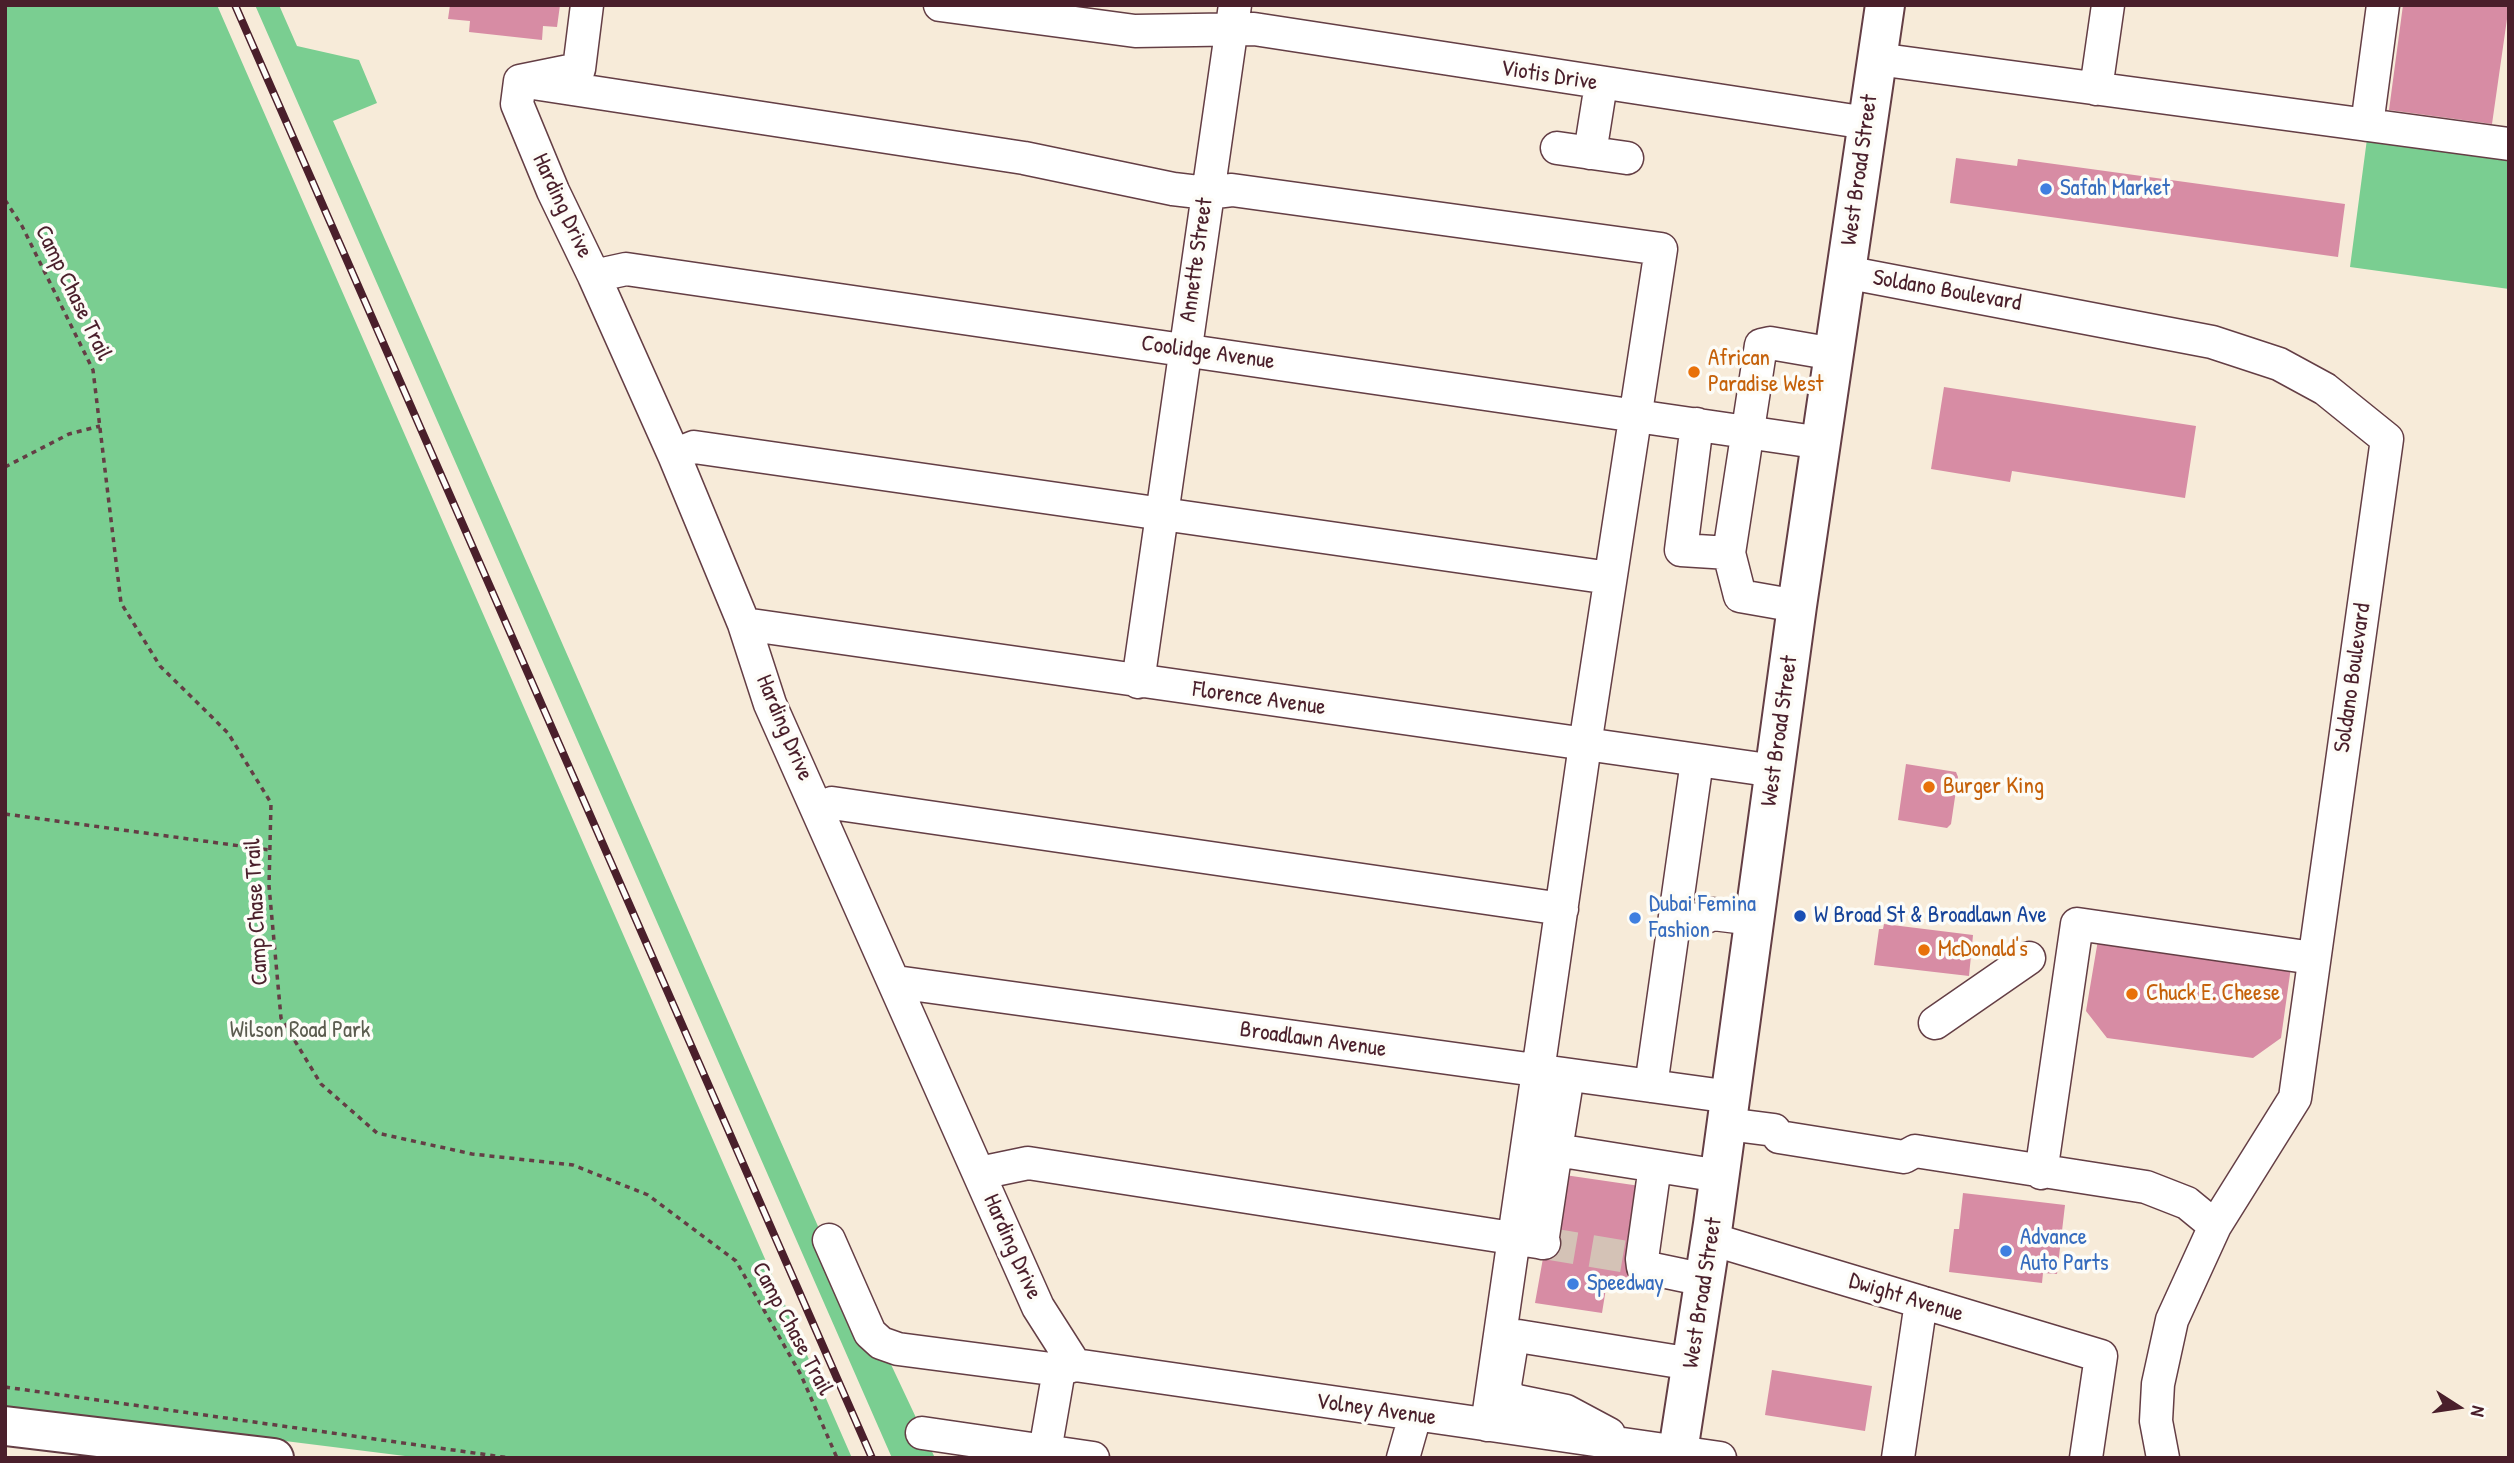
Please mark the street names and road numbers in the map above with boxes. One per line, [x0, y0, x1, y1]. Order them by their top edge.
street label: Viotis Drive [1499, 55, 1599, 97]
street label: West Broad Street [1836, 93, 1884, 247]
street label: Harding Drive [526, 149, 598, 263]
street label: Annette Street [1175, 196, 1219, 324]
street label: Camp Chase Trail [28, 221, 118, 365]
street label: Soldano Boulevard [1871, 264, 2023, 318]
street label: Coolidge Avenue [1140, 330, 1276, 376]
street label: Soldano Boulevard [2329, 602, 2377, 754]
street label: West Broad Street [1756, 654, 1804, 808]
street label: Harding Drive [749, 671, 819, 785]
street label: Florence Avenue [1191, 676, 1327, 722]
street label: Camp Chase Trail [239, 838, 275, 986]
street label: Broadlawn Avenue [1238, 1016, 1388, 1064]
street label: Harding Drive [977, 1190, 1047, 1304]
street label: West Broad Street [1677, 1216, 1729, 1370]
street label: Camp Chase Trail [745, 1258, 839, 1400]
street label: Dwight Avenue [1845, 1268, 1967, 1328]
street label: Volney Avenue [1314, 1388, 1438, 1432]

